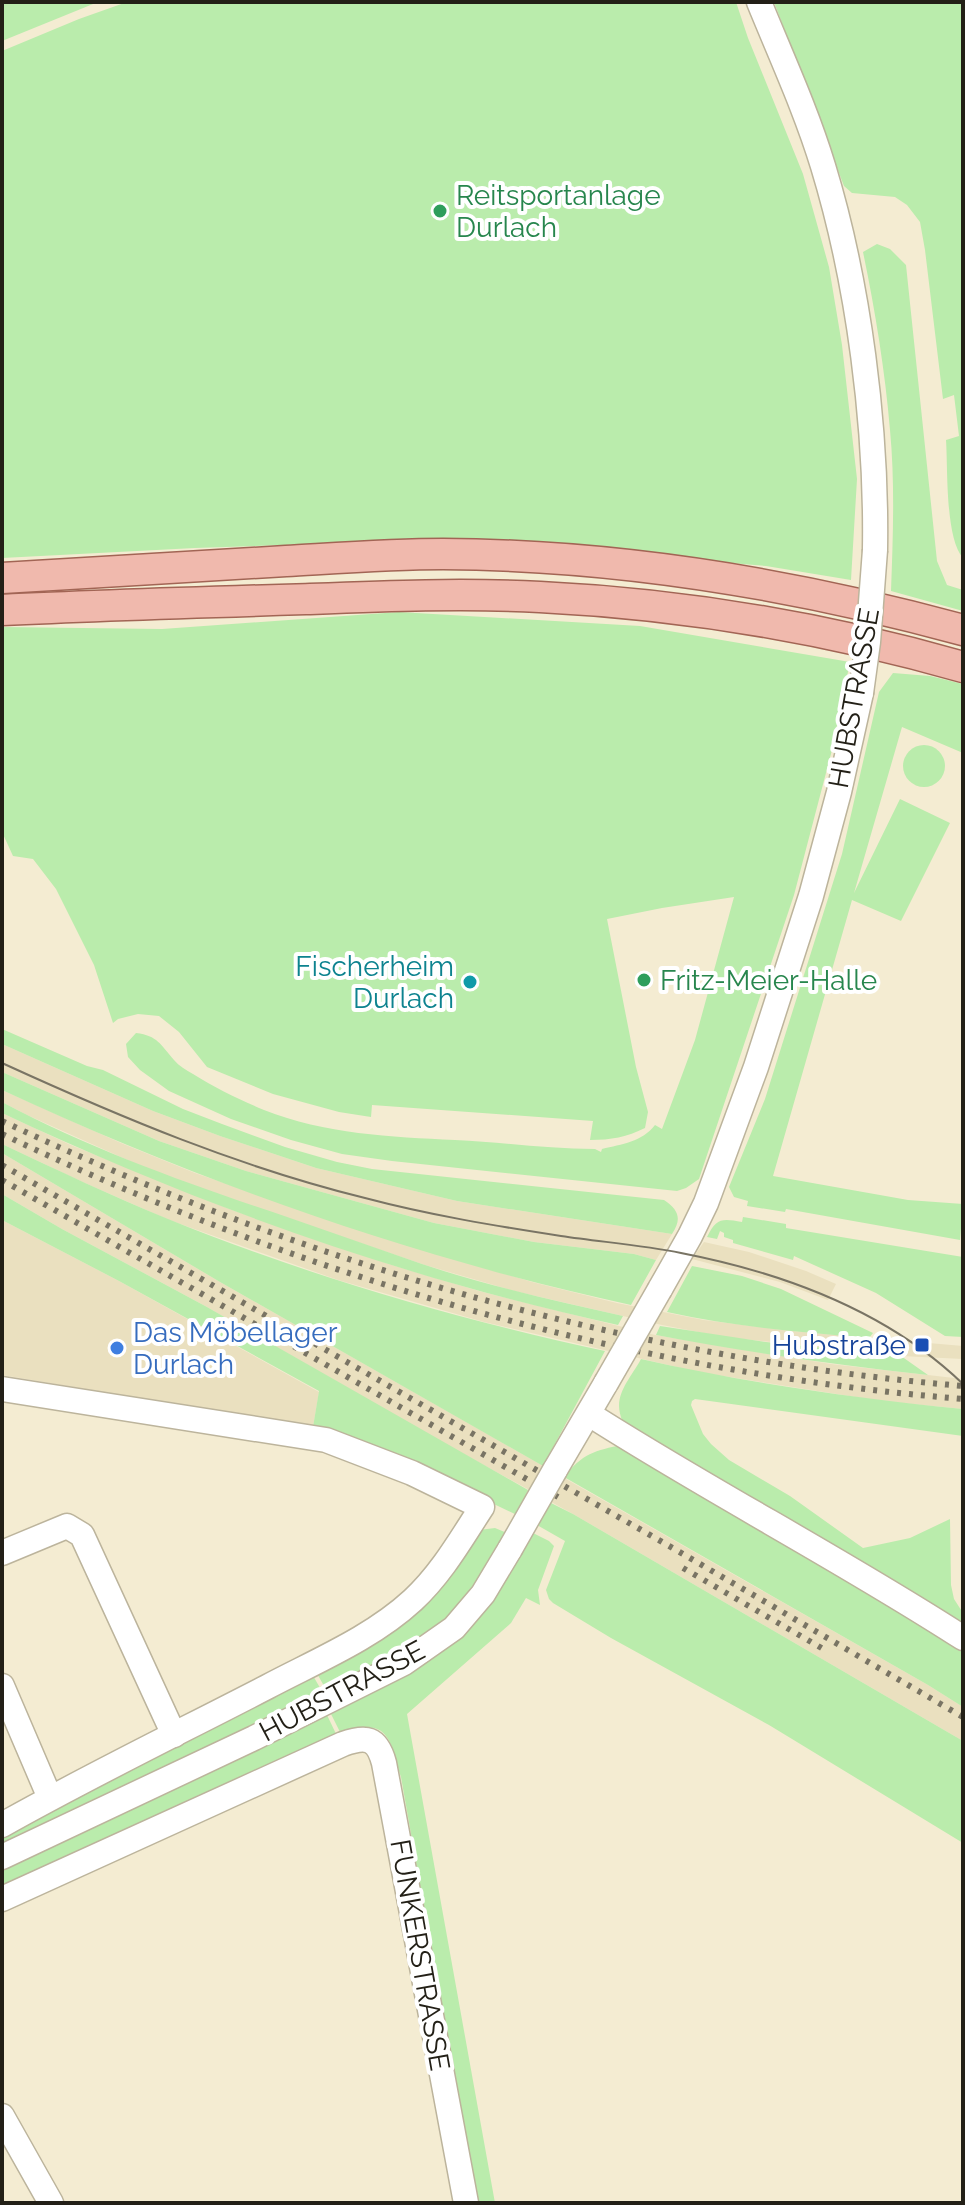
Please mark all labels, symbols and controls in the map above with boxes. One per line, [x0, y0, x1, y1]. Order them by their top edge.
place label: Reitsportanlage Durlach [456, 179, 661, 244]
marker: Reitsportanlage Durlach [431, 202, 449, 220]
street label: HUBSTRASSE [822, 605, 886, 791]
place label: Fischerheim Durlach [295, 950, 454, 1015]
place label: Fritz-Meier-Halle [660, 964, 877, 997]
marker: Fritz-Meier-Halle [635, 971, 653, 989]
marker: Fischerheim Durlach [461, 973, 479, 991]
place label: Das Möbellager Durlach [133, 1316, 338, 1381]
place label: Hubstraße [772, 1329, 906, 1362]
marker: Hubstraße [913, 1336, 931, 1354]
marker: Das Möbellager Durlach [108, 1339, 126, 1357]
street label: HUBSTRASSE [254, 1634, 430, 1748]
street label: FUNKERSTRASSE [383, 1837, 457, 2073]

